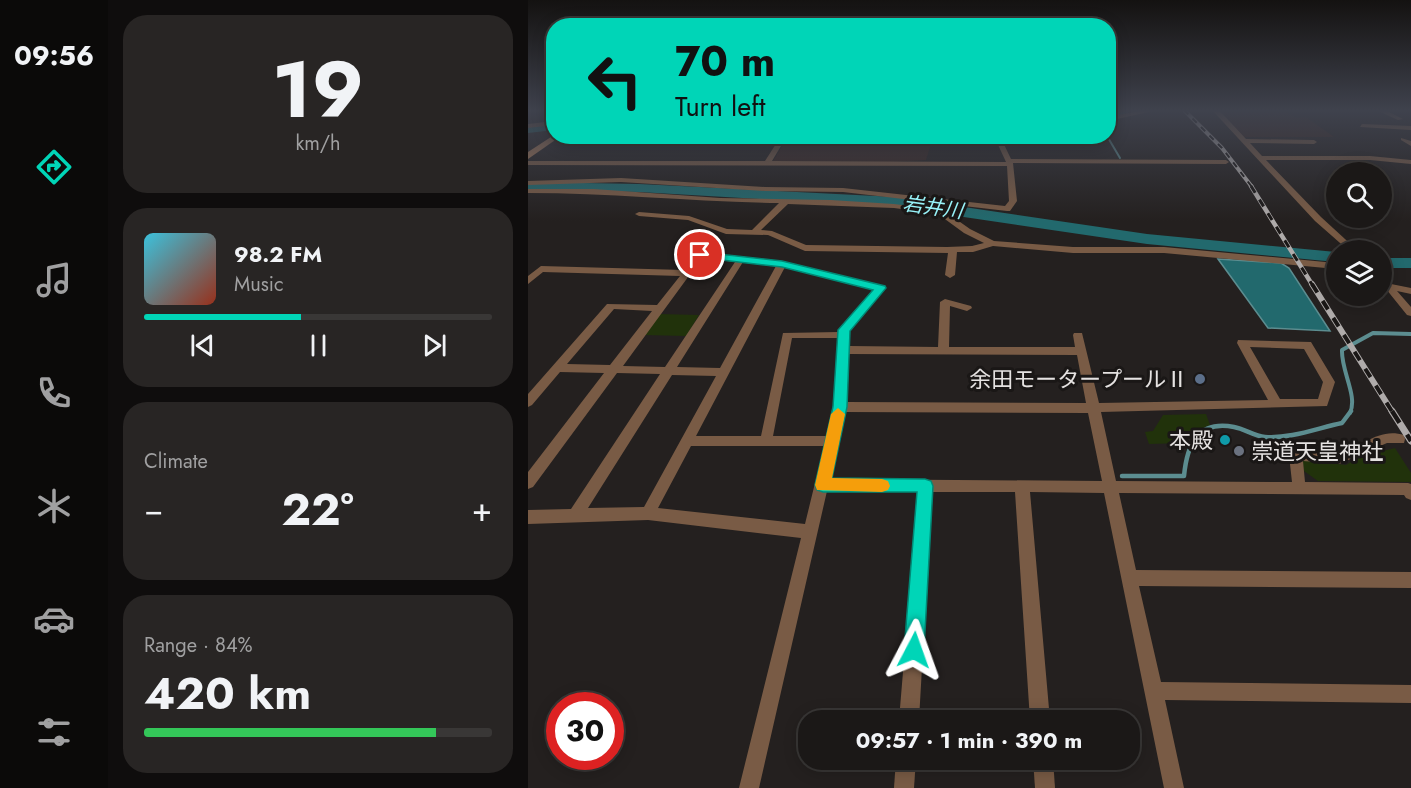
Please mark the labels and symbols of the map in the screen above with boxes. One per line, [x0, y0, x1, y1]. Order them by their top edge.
water label: 岩井川 [901, 189, 967, 226]
pin [674, 229, 725, 280]
place label: 余田モータープールⅡ [969, 363, 1188, 395]
marker: 余田モータープールⅡ [1193, 372, 1207, 386]
place label: 本殿 [1169, 424, 1213, 456]
marker: 本殿 [1218, 433, 1232, 447]
place label: 崇道天皇神社 [1251, 435, 1383, 467]
marker: 崇道天皇神社 [1232, 444, 1246, 458]
position arrow [882, 618, 946, 682]
speed limit sign: 30 [546, 692, 624, 770]

